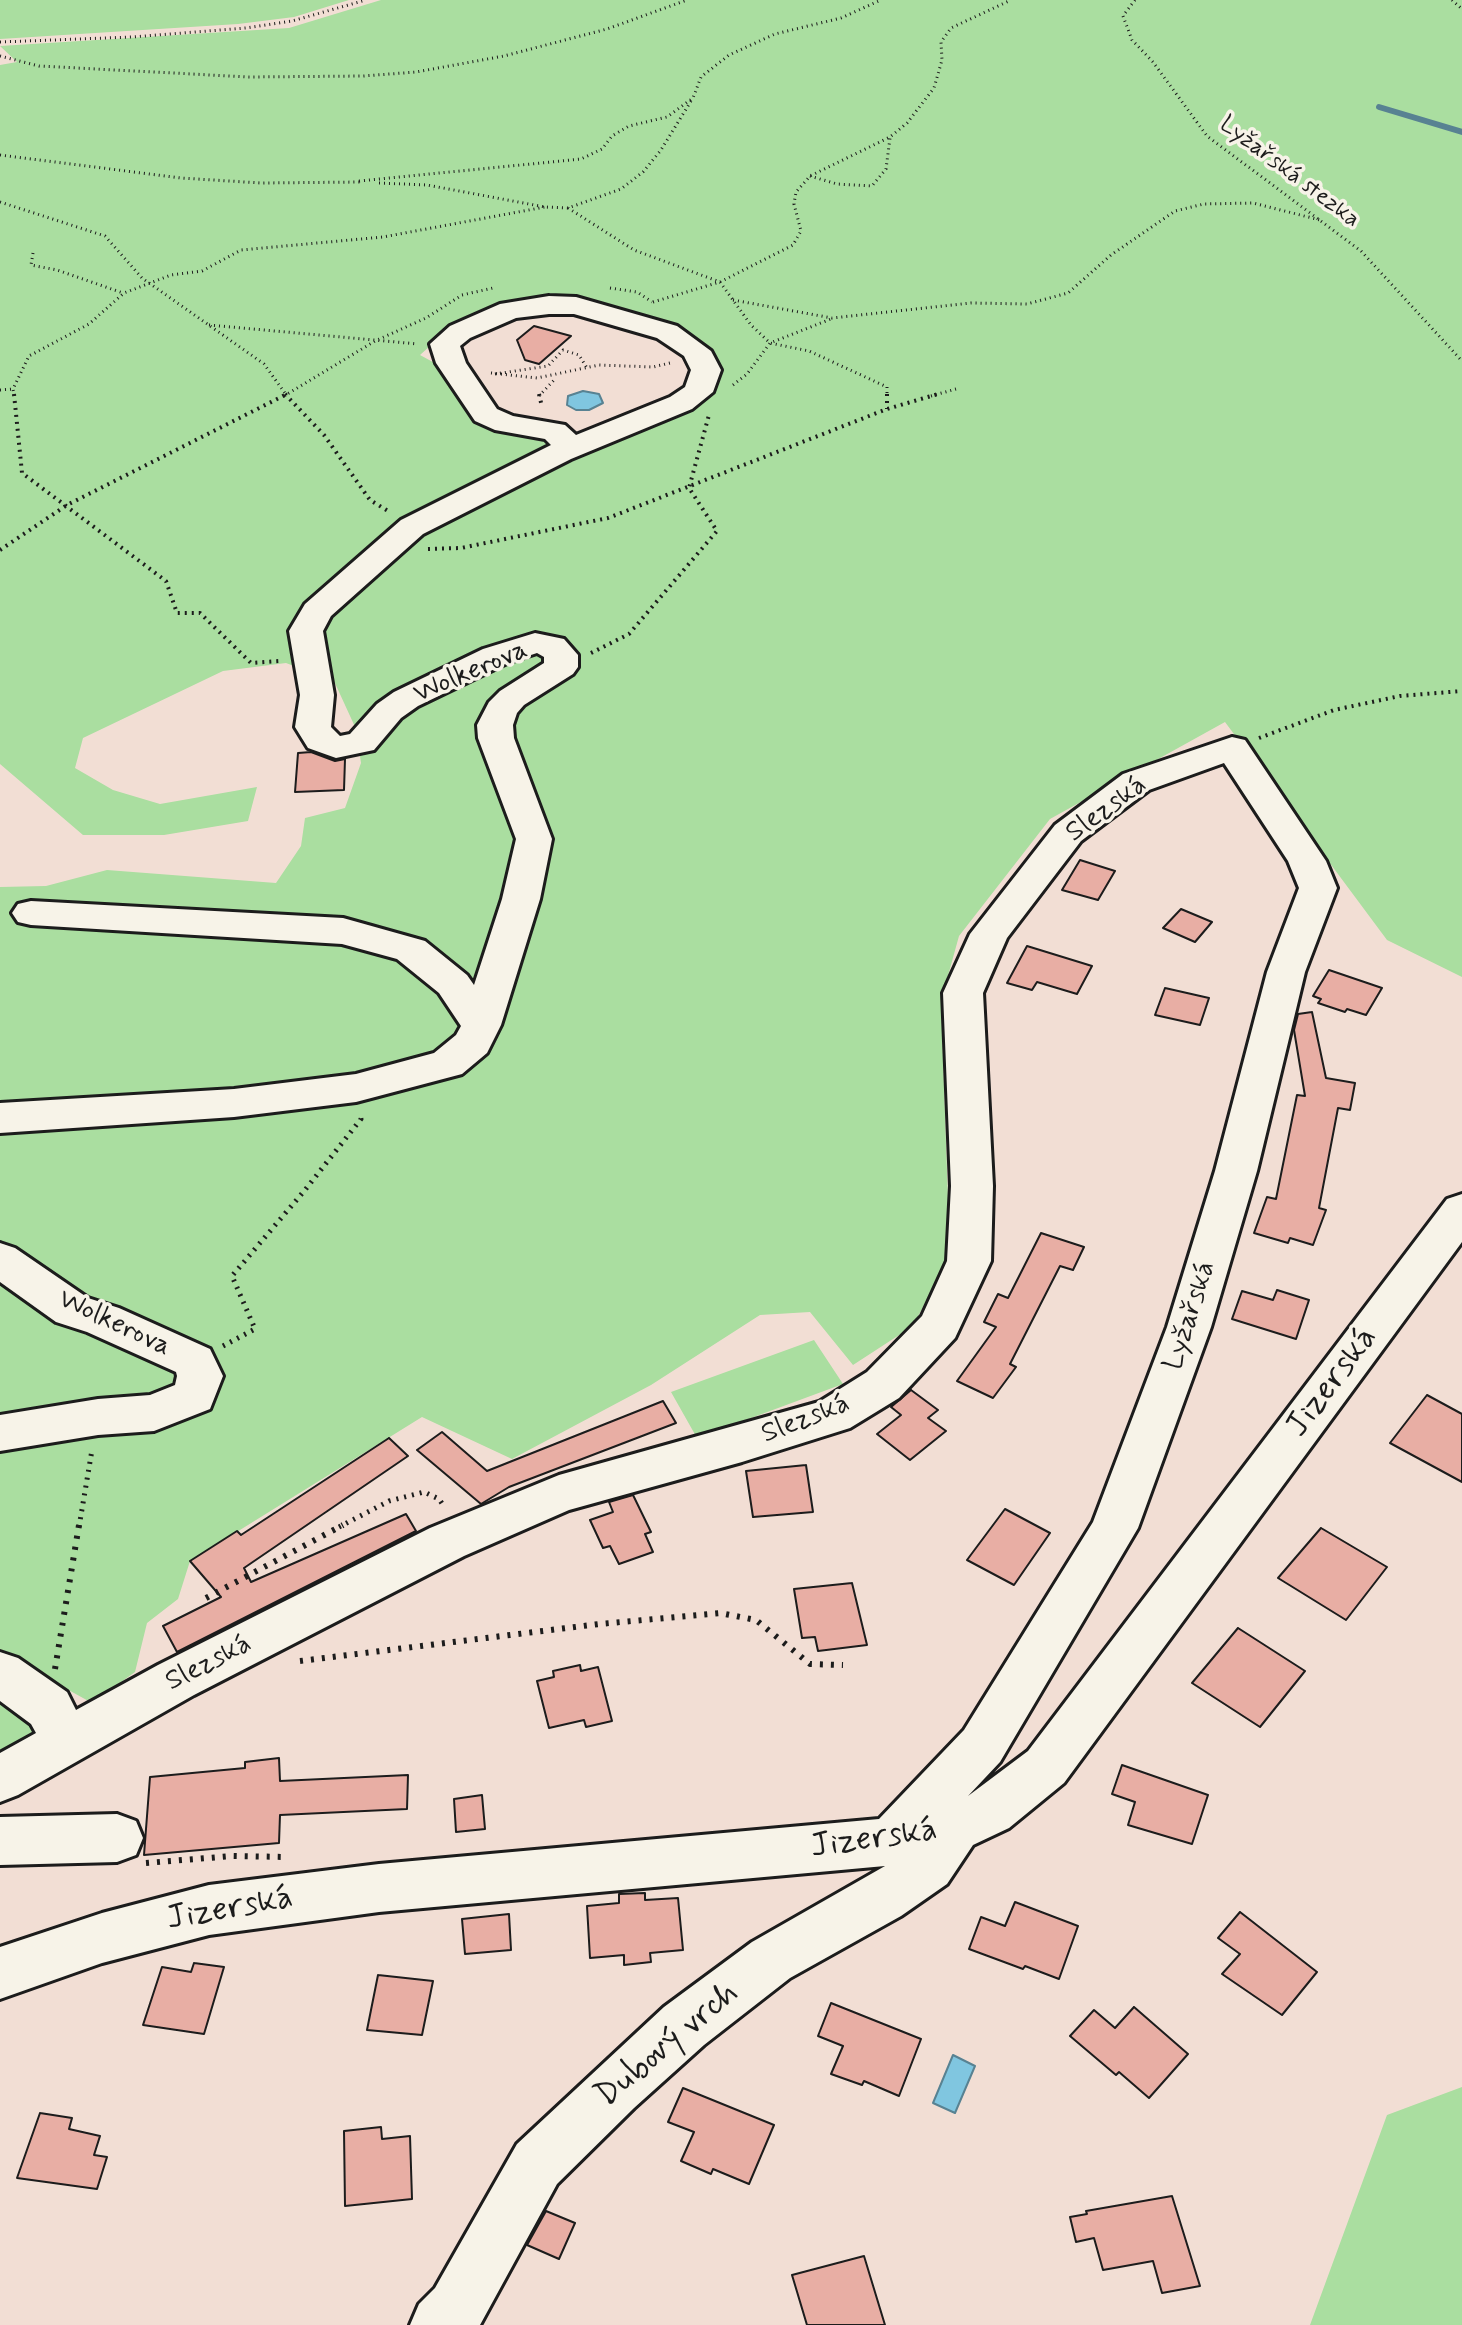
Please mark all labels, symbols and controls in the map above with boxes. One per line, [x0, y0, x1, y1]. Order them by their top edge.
street label: Lyžařská stezka [1213, 111, 1365, 235]
street label: Wolkerova [409, 634, 533, 712]
street label: Slezská [1060, 769, 1154, 851]
street label: Lyžařská [1158, 1257, 1224, 1375]
street label: Wolkerova [52, 1283, 176, 1365]
street label: Jizerská [1278, 1320, 1388, 1446]
street label: Slezská [757, 1388, 855, 1452]
street label: Slezská [160, 1628, 258, 1700]
street label: Jizerská [808, 1811, 940, 1869]
street label: Jizerská [164, 1879, 296, 1941]
street label: Dubový vrch [588, 1974, 748, 2118]

